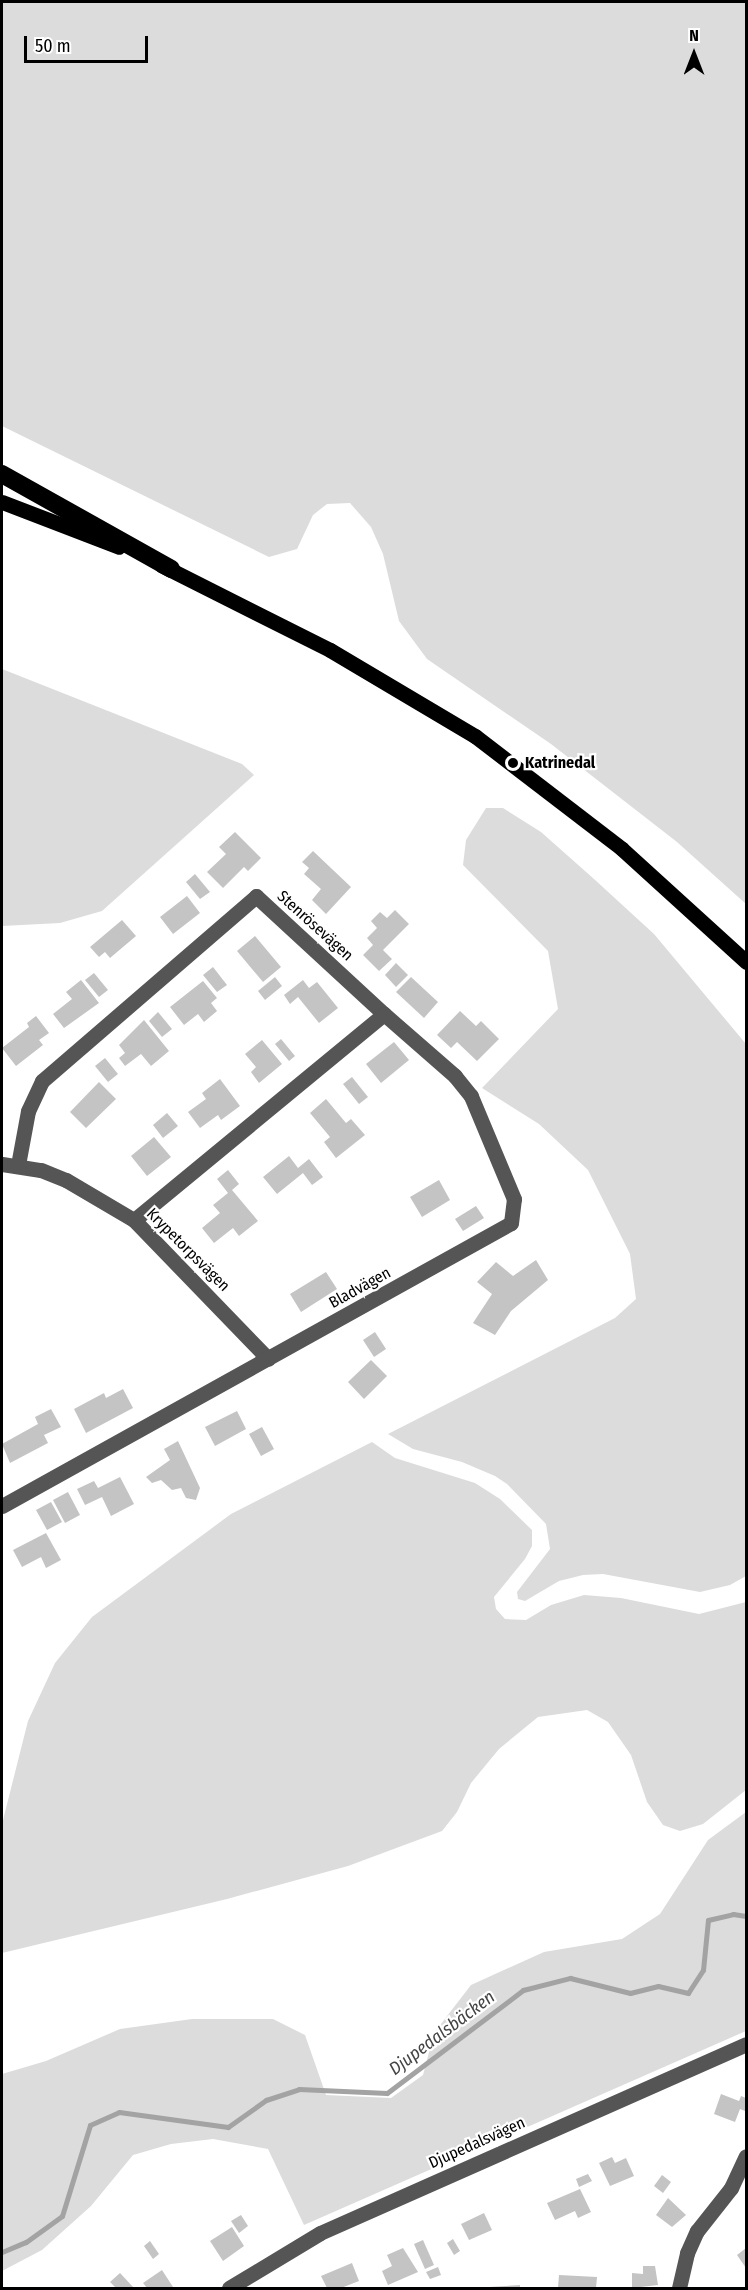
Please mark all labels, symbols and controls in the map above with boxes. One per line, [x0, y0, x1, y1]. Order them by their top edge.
scale bar [27, 24, 152, 62]
north arrow [664, 24, 724, 84]
text: N [689, 26, 699, 45]
text: 50 m [35, 35, 71, 57]
place label: Katrinedal [525, 753, 595, 773]
marker: Katrinedal [506, 756, 520, 770]
street label: Stenrösevägen [273, 887, 357, 965]
street label: Krypetorpsvägen [142, 1204, 234, 1296]
street label: Bladvägen [326, 1263, 394, 1313]
water label: Djupedalsbäcken [385, 1986, 499, 2080]
street label: Djupedalsvägen [426, 2113, 528, 2173]

